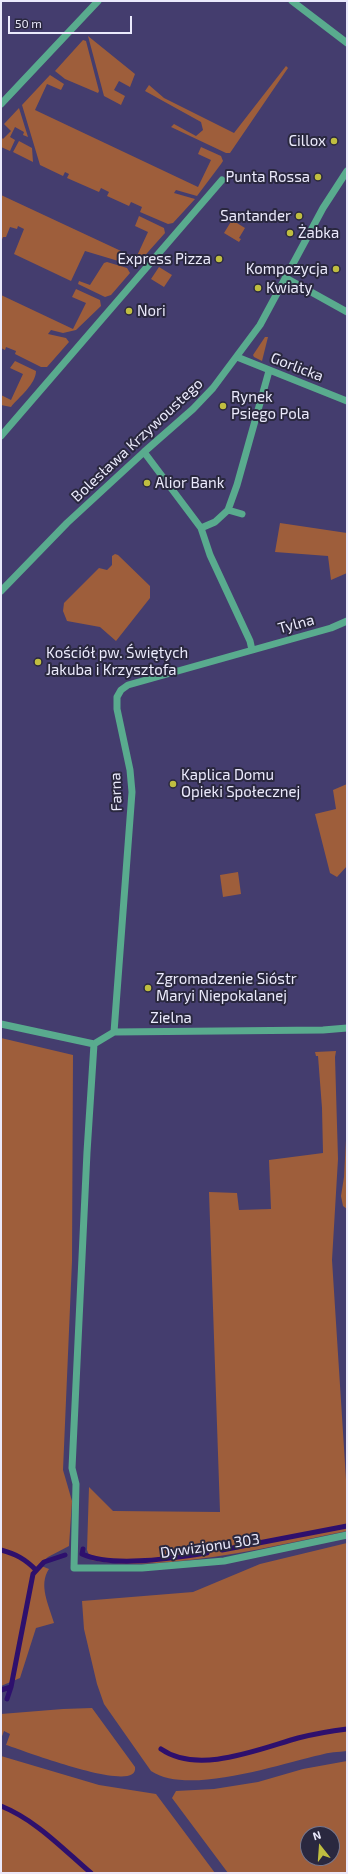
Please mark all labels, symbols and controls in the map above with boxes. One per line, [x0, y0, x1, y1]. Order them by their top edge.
scale bar [10, 8, 134, 34]
text: 50 m [15, 16, 42, 30]
place label: Cillox [289, 132, 326, 150]
marker: Cillox [329, 136, 339, 146]
place label: Punta Rossa [225, 168, 310, 186]
marker: Punta Rossa [313, 172, 323, 182]
place label: Santander [220, 207, 291, 225]
marker: Santander [294, 211, 304, 221]
place label: Żabka [298, 224, 339, 242]
marker: Żabka [285, 228, 295, 238]
place label: Express Pizza [117, 250, 211, 268]
marker: Express Pizza [214, 254, 224, 264]
place label: Kompozycja [246, 260, 328, 278]
marker: Kompozycja [331, 264, 341, 274]
place label: Kwiaty [266, 279, 312, 297]
marker: Kwiaty [253, 283, 263, 293]
place label: Nori [137, 302, 166, 320]
marker: Nori [124, 306, 134, 316]
street label: Gorlicka [268, 349, 326, 385]
street label: Bolesława Krzywoustego [68, 374, 206, 506]
place label: Rynek Psiego Pola [231, 388, 309, 423]
marker: Rynek Psiego Pola [218, 401, 228, 411]
place label: Alior Bank [155, 474, 224, 492]
marker: Alior Bank [142, 478, 152, 488]
street label: Tylna [276, 611, 316, 637]
place label: Kościół pw. Świętych Jakuba i Krzysztofa [46, 644, 188, 679]
marker: Kościół pw. Świętych Jakuba i Krzysztofa [33, 657, 43, 667]
place label: Kaplica Domu Opieki Społecznej [181, 766, 300, 801]
street label: Farna [106, 772, 126, 812]
marker: Kaplica Domu Opieki Społecznej [168, 779, 178, 789]
place label: Zgromadzenie Sióstr Maryi Niepokalanej [156, 970, 297, 1005]
marker: Zgromadzenie Sióstr Maryi Niepokalanej [143, 983, 153, 993]
street label: Zielna [150, 1009, 192, 1027]
street label: Dywizjonu 303 [159, 1530, 261, 1562]
north arrow [300, 1826, 340, 1866]
text: N [311, 1828, 322, 1842]

